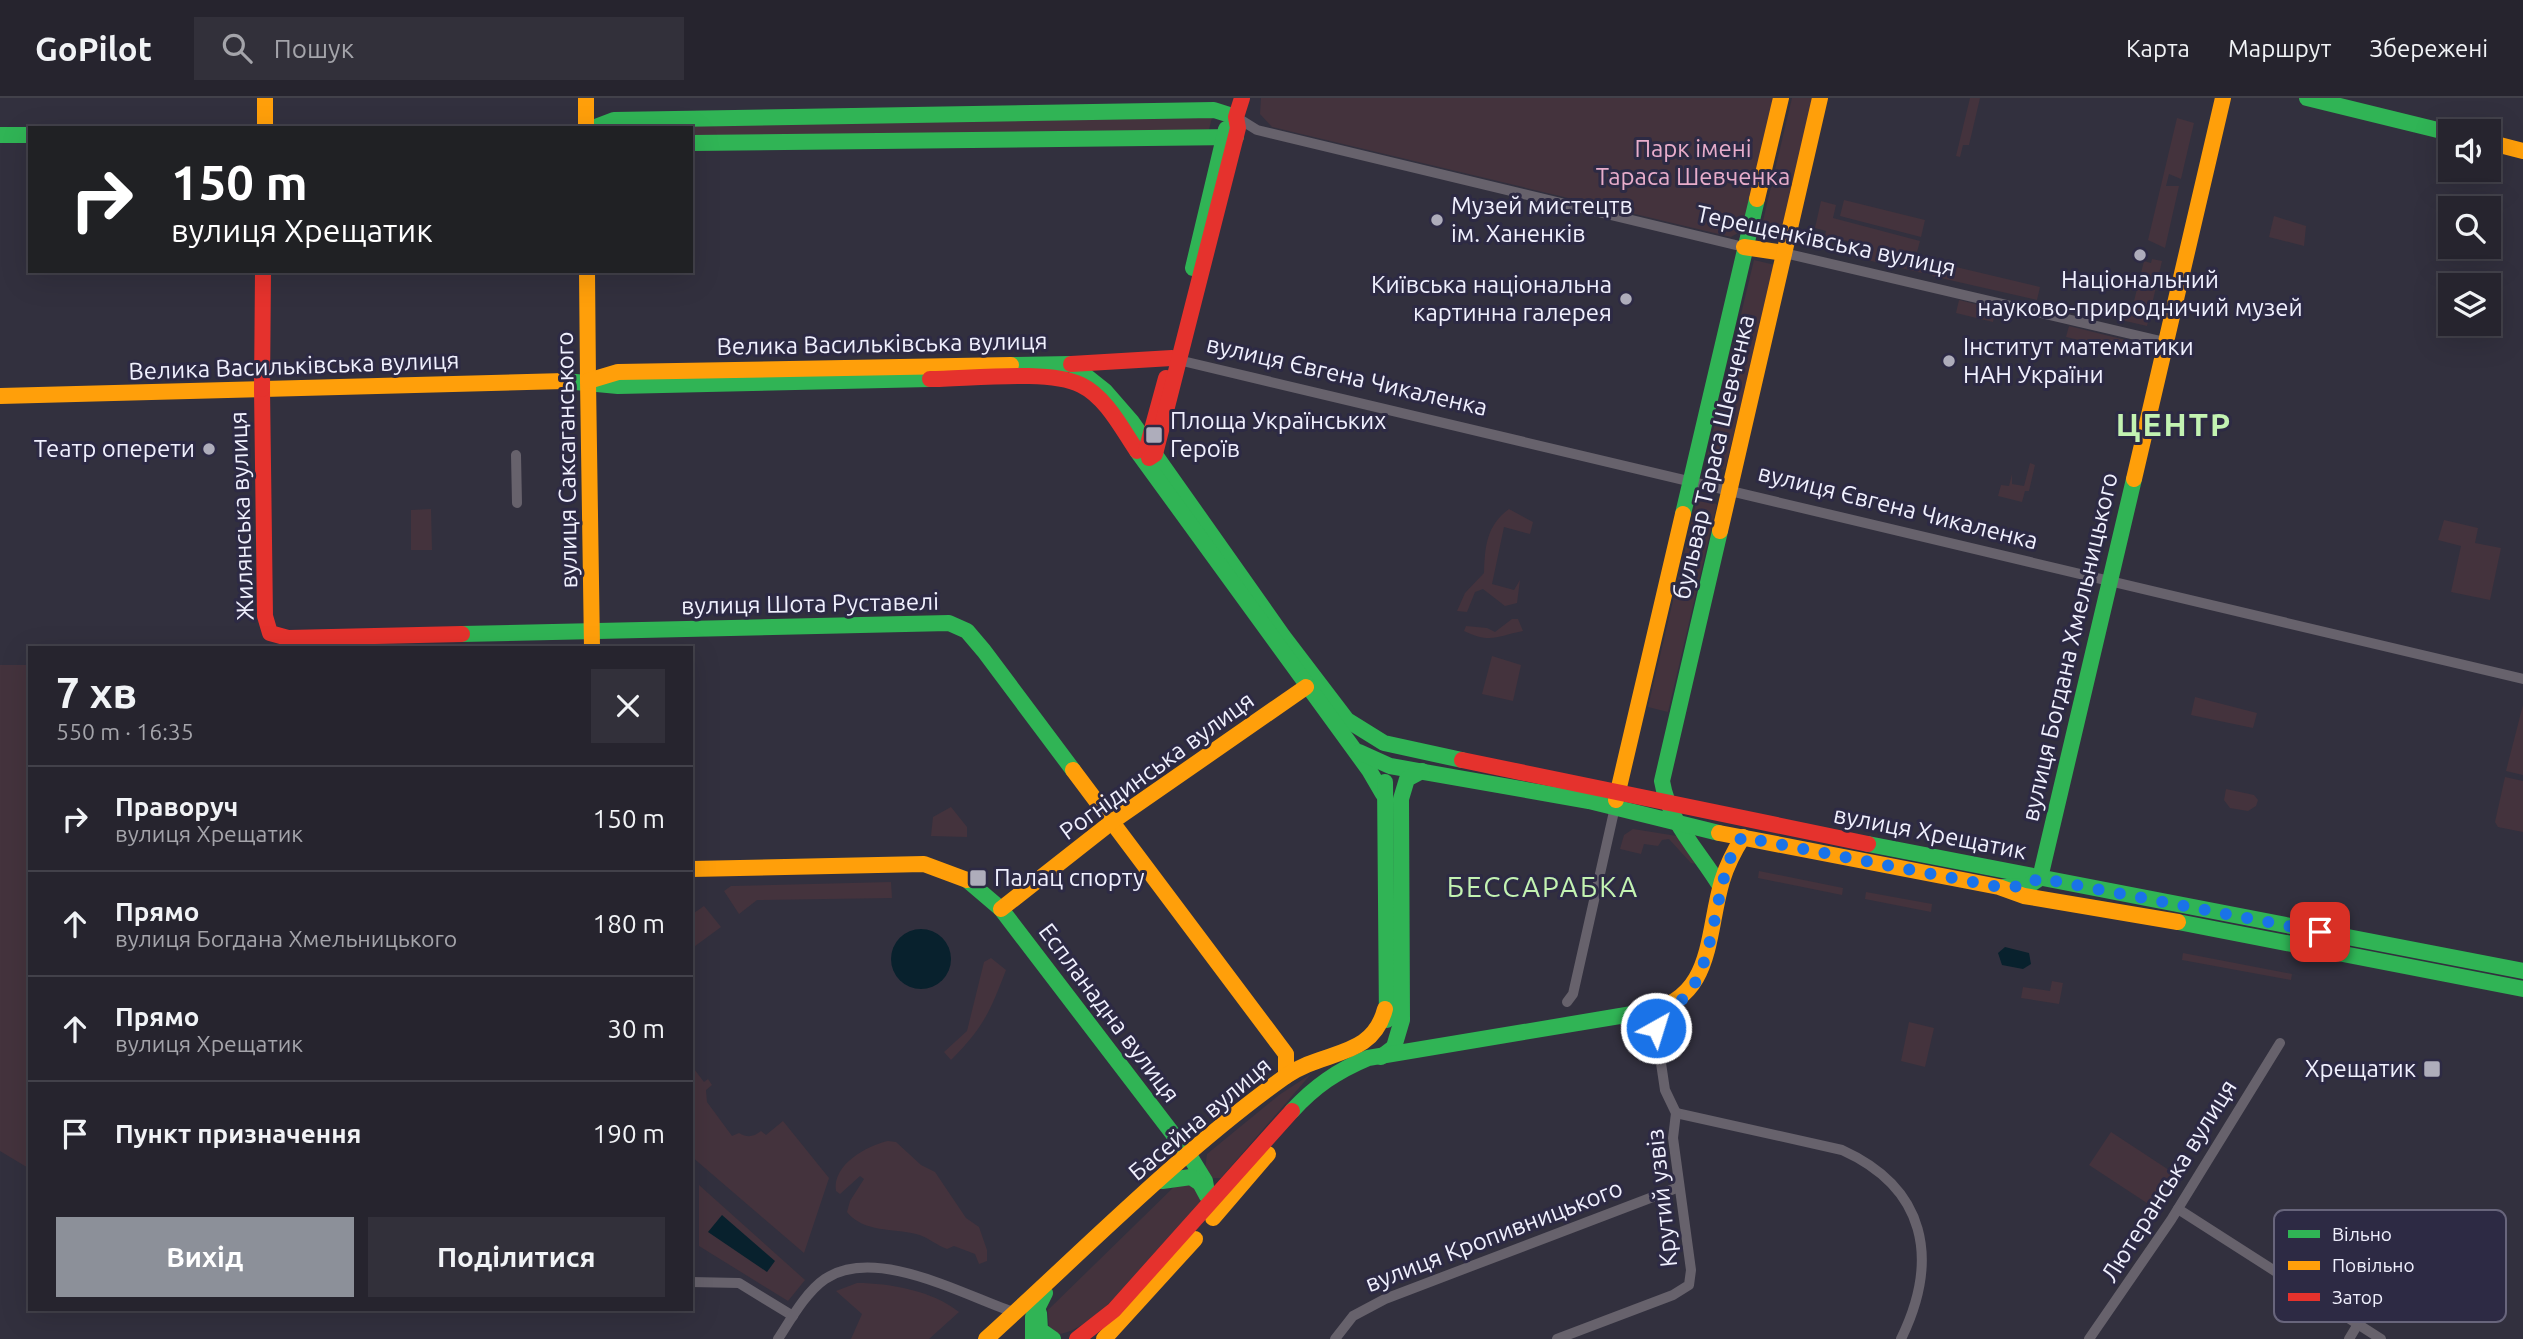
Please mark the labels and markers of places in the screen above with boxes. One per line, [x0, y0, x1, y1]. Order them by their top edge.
place label: Музей мистецтв ім. Ханенків [1451, 192, 1633, 247]
marker: Музей мистецтв ім. Ханенків [1429, 212, 1445, 228]
marker: Національний науково-природничий музей [2132, 247, 2148, 263]
place label: Національний науково-природничий музей [1977, 266, 2303, 321]
place label: Київська національна картинна галерея [1371, 271, 1612, 326]
marker: Київська національна картинна галерея [1618, 291, 1634, 307]
place label: Інститут математики НАН України [1963, 333, 2194, 388]
marker: Інститут математики НАН України [1941, 353, 1957, 369]
place label: Площа Українських Героїв [1170, 407, 1386, 462]
marker: Площа Українських Героїв [1144, 425, 1164, 445]
place label: Театр оперети [34, 435, 195, 462]
marker: Театр оперети [201, 441, 217, 457]
place label: Палац спорту [994, 864, 1145, 891]
marker: Палац спорту [968, 868, 988, 888]
pin [2290, 902, 2350, 962]
place label: Хрещатик [2305, 1055, 2416, 1082]
marker: Хрещатик [2422, 1059, 2442, 1079]

